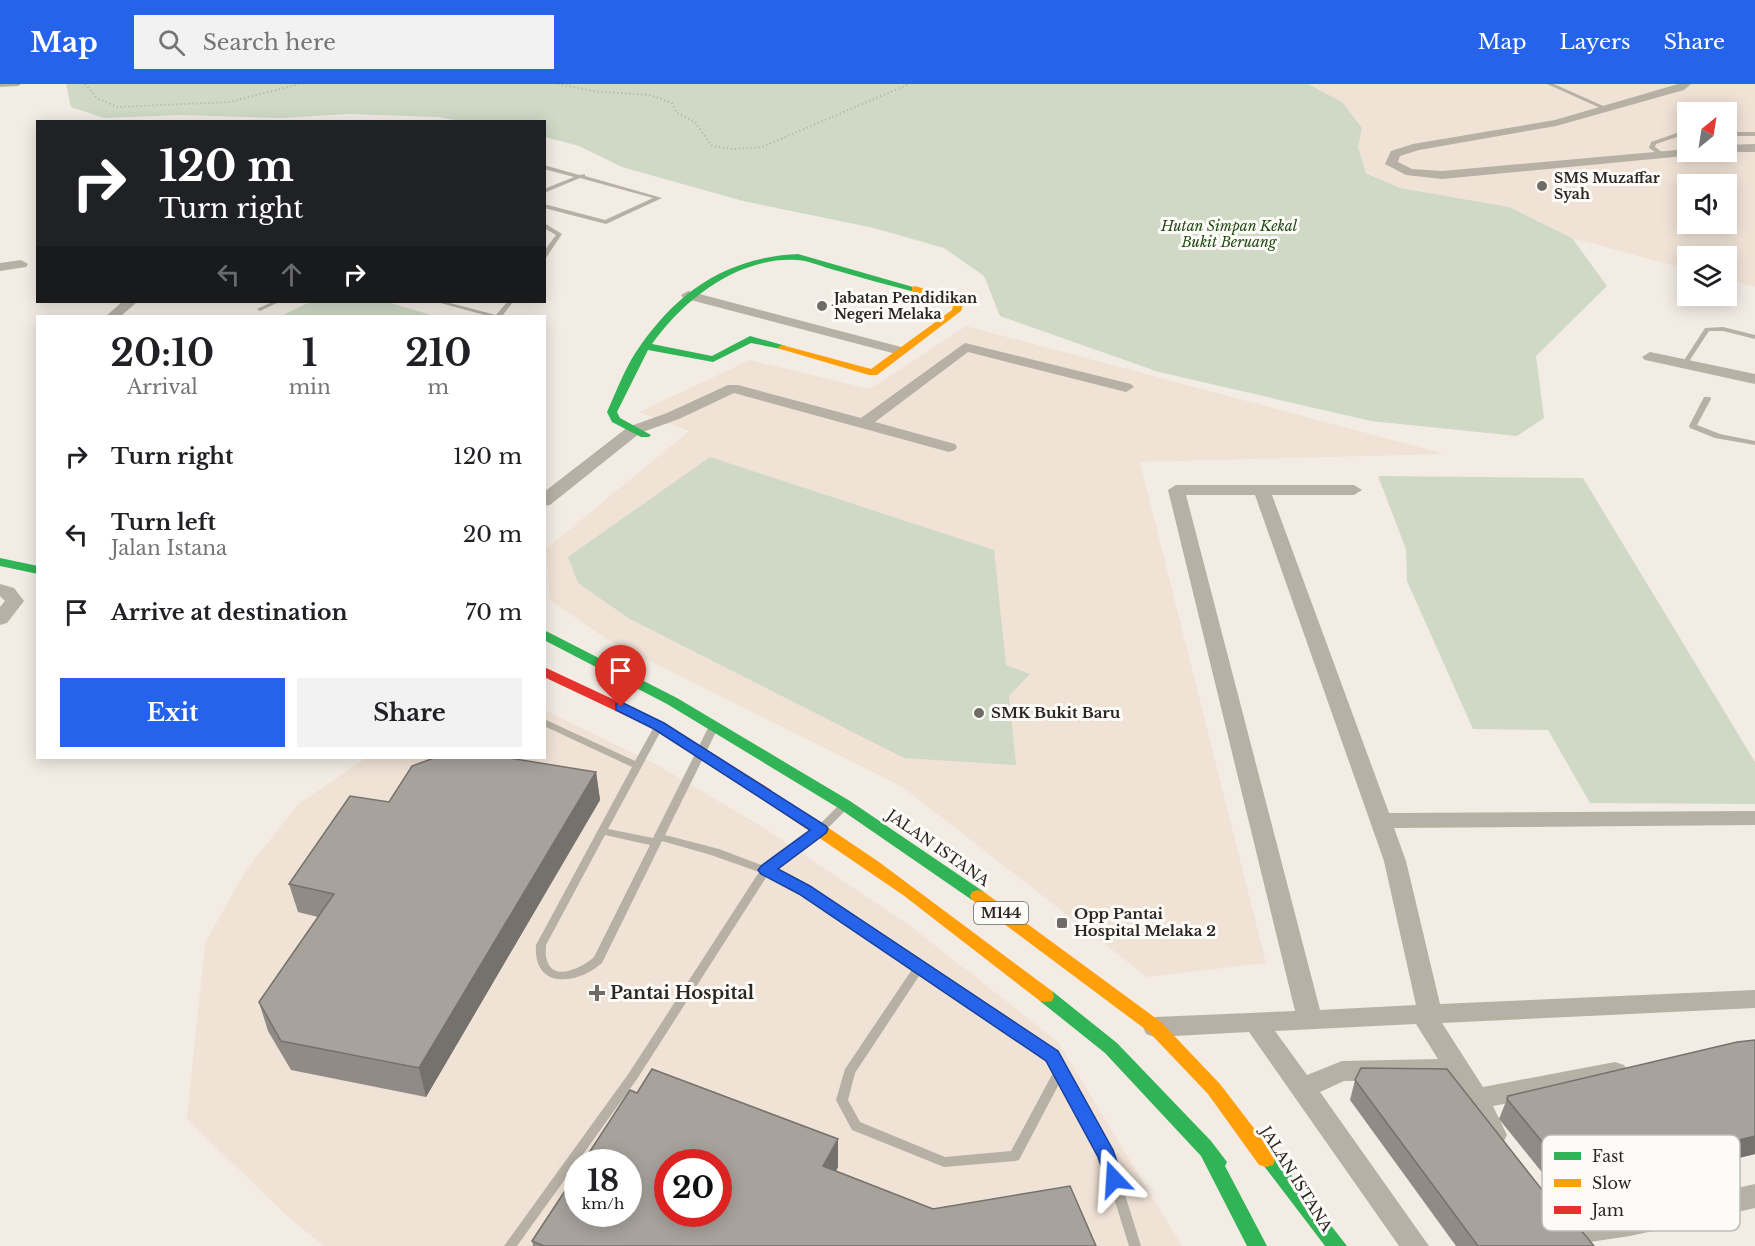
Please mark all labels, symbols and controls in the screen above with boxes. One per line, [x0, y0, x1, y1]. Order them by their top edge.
search box [134, 15, 554, 69]
text: Map [30, 25, 98, 60]
icon: search [155, 26, 188, 59]
text: Search here [203, 29, 336, 56]
text: Map [1478, 29, 1527, 55]
text: Layers [1560, 29, 1631, 55]
text: Share [1664, 29, 1725, 55]
north arrow [1677, 102, 1737, 162]
map controls [1677, 102, 1737, 306]
text: 120 m [159, 140, 294, 192]
icon: right [60, 144, 138, 222]
place label: SMS Muzaffar Syah [1554, 169, 1660, 203]
button: sound [1677, 174, 1737, 234]
marker: SMS Muzaffar Syah [1535, 179, 1549, 193]
text: Turn right [159, 192, 303, 225]
park label: Hutan Simpan Kekal Bukit Beruang [1160, 217, 1298, 251]
button: layers [1677, 246, 1737, 306]
icon: left [212, 258, 245, 291]
icon: ahead [275, 258, 308, 291]
icon: right [338, 258, 371, 291]
place label: Jabatan Pendidikan Negeri Melaka [831, 289, 977, 323]
marker: Jabatan Pendidikan Negeri Melaka [815, 299, 829, 313]
text: 20:10 [110, 331, 214, 376]
text: 1 [302, 331, 318, 376]
text: 210 [405, 331, 472, 376]
text: Arrival [127, 375, 198, 399]
text: min [289, 375, 331, 399]
text: m [428, 375, 449, 399]
icon: right [60, 440, 93, 473]
text: Turn right [111, 443, 233, 470]
text: 120 m [453, 443, 522, 470]
text: Turn left [111, 509, 216, 536]
icon: left [60, 518, 93, 551]
text: 20 m [463, 521, 522, 548]
text: Jalan Istana [111, 536, 227, 560]
icon: arrive [60, 596, 93, 629]
text: Arrive at destination [111, 599, 348, 626]
text: 70 m [465, 599, 522, 626]
pin [595, 645, 646, 707]
icon: arrive [604, 654, 637, 687]
button: Exit [60, 678, 285, 747]
button: Share [297, 678, 522, 747]
place label: SMK Bukit Baru [991, 703, 1121, 722]
marker: SMK Bukit Baru [972, 706, 986, 720]
street label: JALAN ISTANA [882, 804, 994, 890]
road number: M144 [974, 902, 1028, 924]
place label: Opp Pantai Hospital Melaka 2 [1074, 904, 1216, 940]
marker: Opp Pantai Hospital Melaka 2 [1055, 916, 1069, 930]
place label: Pantai Hospital [610, 982, 755, 1004]
marker: Pantai Hospital [588, 984, 606, 1002]
street label: JALAN ISTANA [1255, 1121, 1337, 1235]
legend [1542, 1135, 1740, 1231]
text: Fast [1592, 1146, 1624, 1166]
position arrow [1082, 1147, 1146, 1211]
speed limit sign: 20 [654, 1149, 732, 1227]
text: 18 [587, 1162, 619, 1199]
text: Slow [1592, 1173, 1632, 1193]
text: km/h [582, 1194, 624, 1213]
text: Jam [1590, 1200, 1624, 1220]

